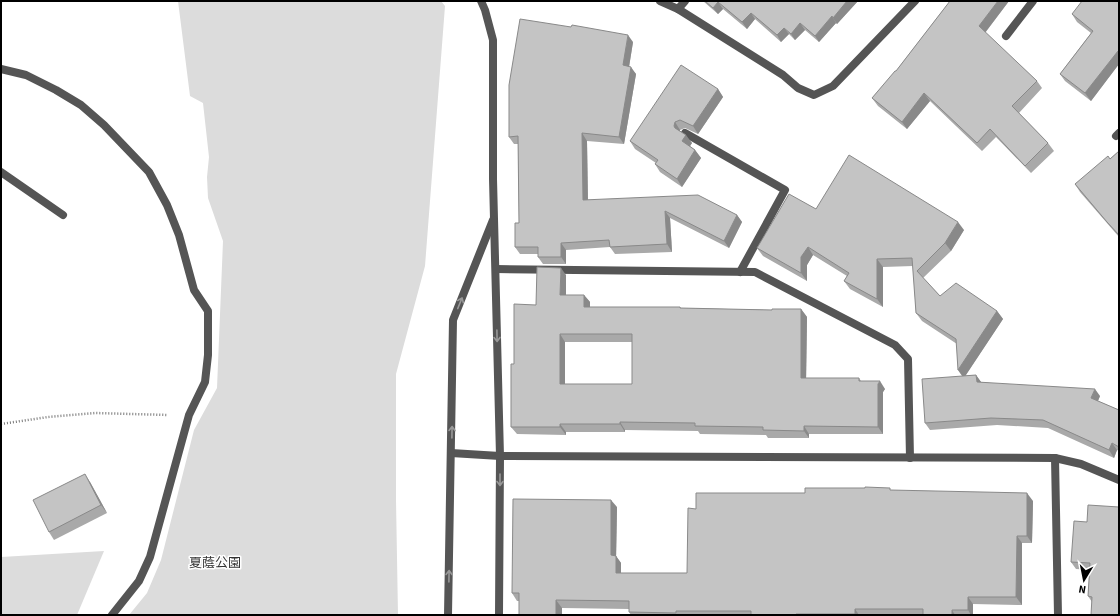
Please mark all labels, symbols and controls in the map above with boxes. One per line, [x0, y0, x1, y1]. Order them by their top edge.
one-way arrow [456, 298, 464, 310]
one-way arrow [494, 329, 501, 342]
one-way arrow [448, 426, 455, 439]
one-way arrow [496, 473, 504, 486]
park label: 夏蔭公園 [189, 554, 241, 572]
north arrow [1064, 560, 1104, 600]
one-way arrow [445, 570, 453, 583]
text: N [1077, 581, 1087, 597]

